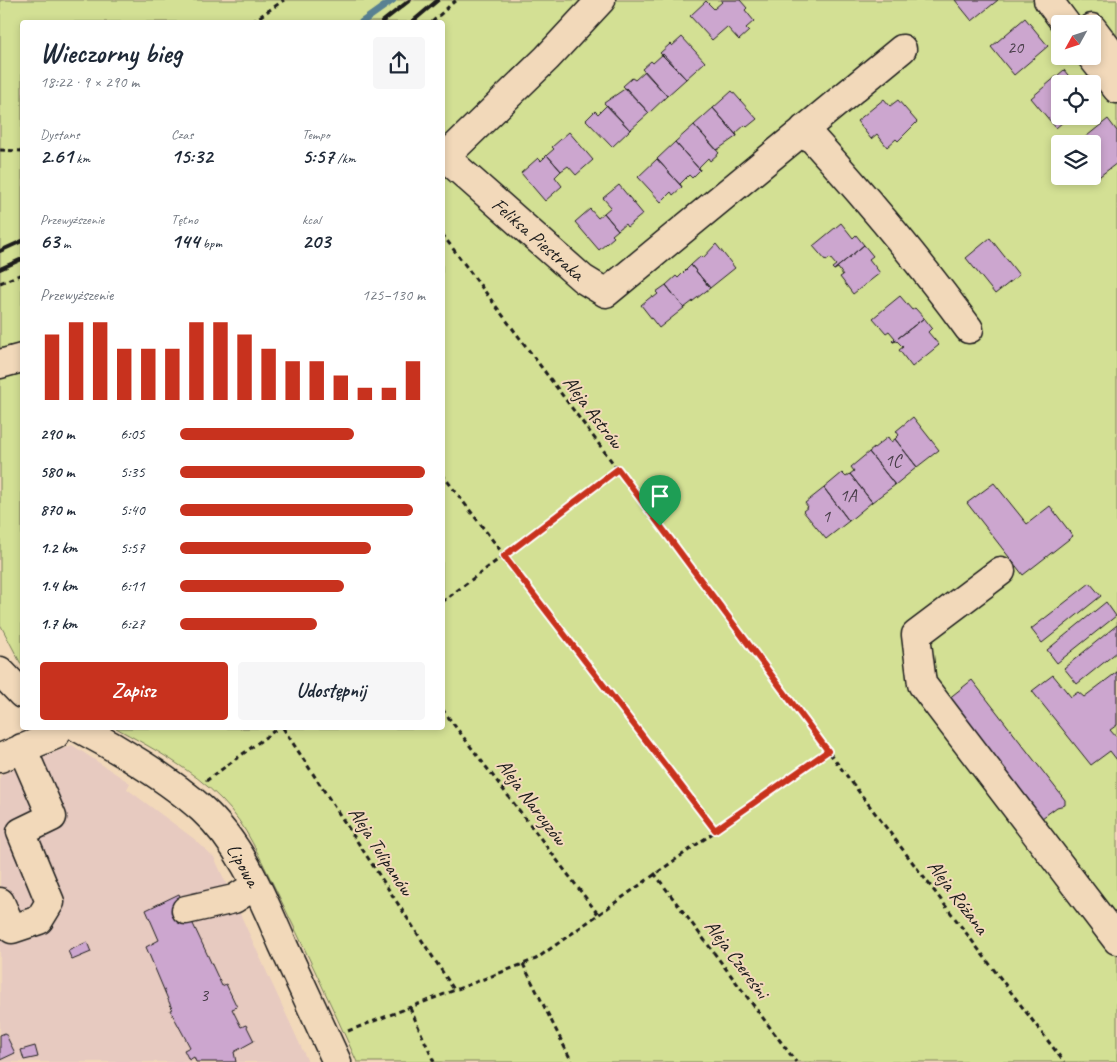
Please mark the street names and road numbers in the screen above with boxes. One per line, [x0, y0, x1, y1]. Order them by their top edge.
street label: Feliksa Piestraka [487, 192, 590, 287]
street label: Aleja Astrów [557, 371, 630, 455]
street label: Aleja Narcyzów [491, 754, 574, 852]
street label: Aleja Tulipanów [343, 802, 420, 902]
street label: Lipowa [221, 839, 266, 893]
street label: Aleja Różana [922, 855, 995, 941]
street label: Aleja Czereśni [699, 915, 776, 1005]

